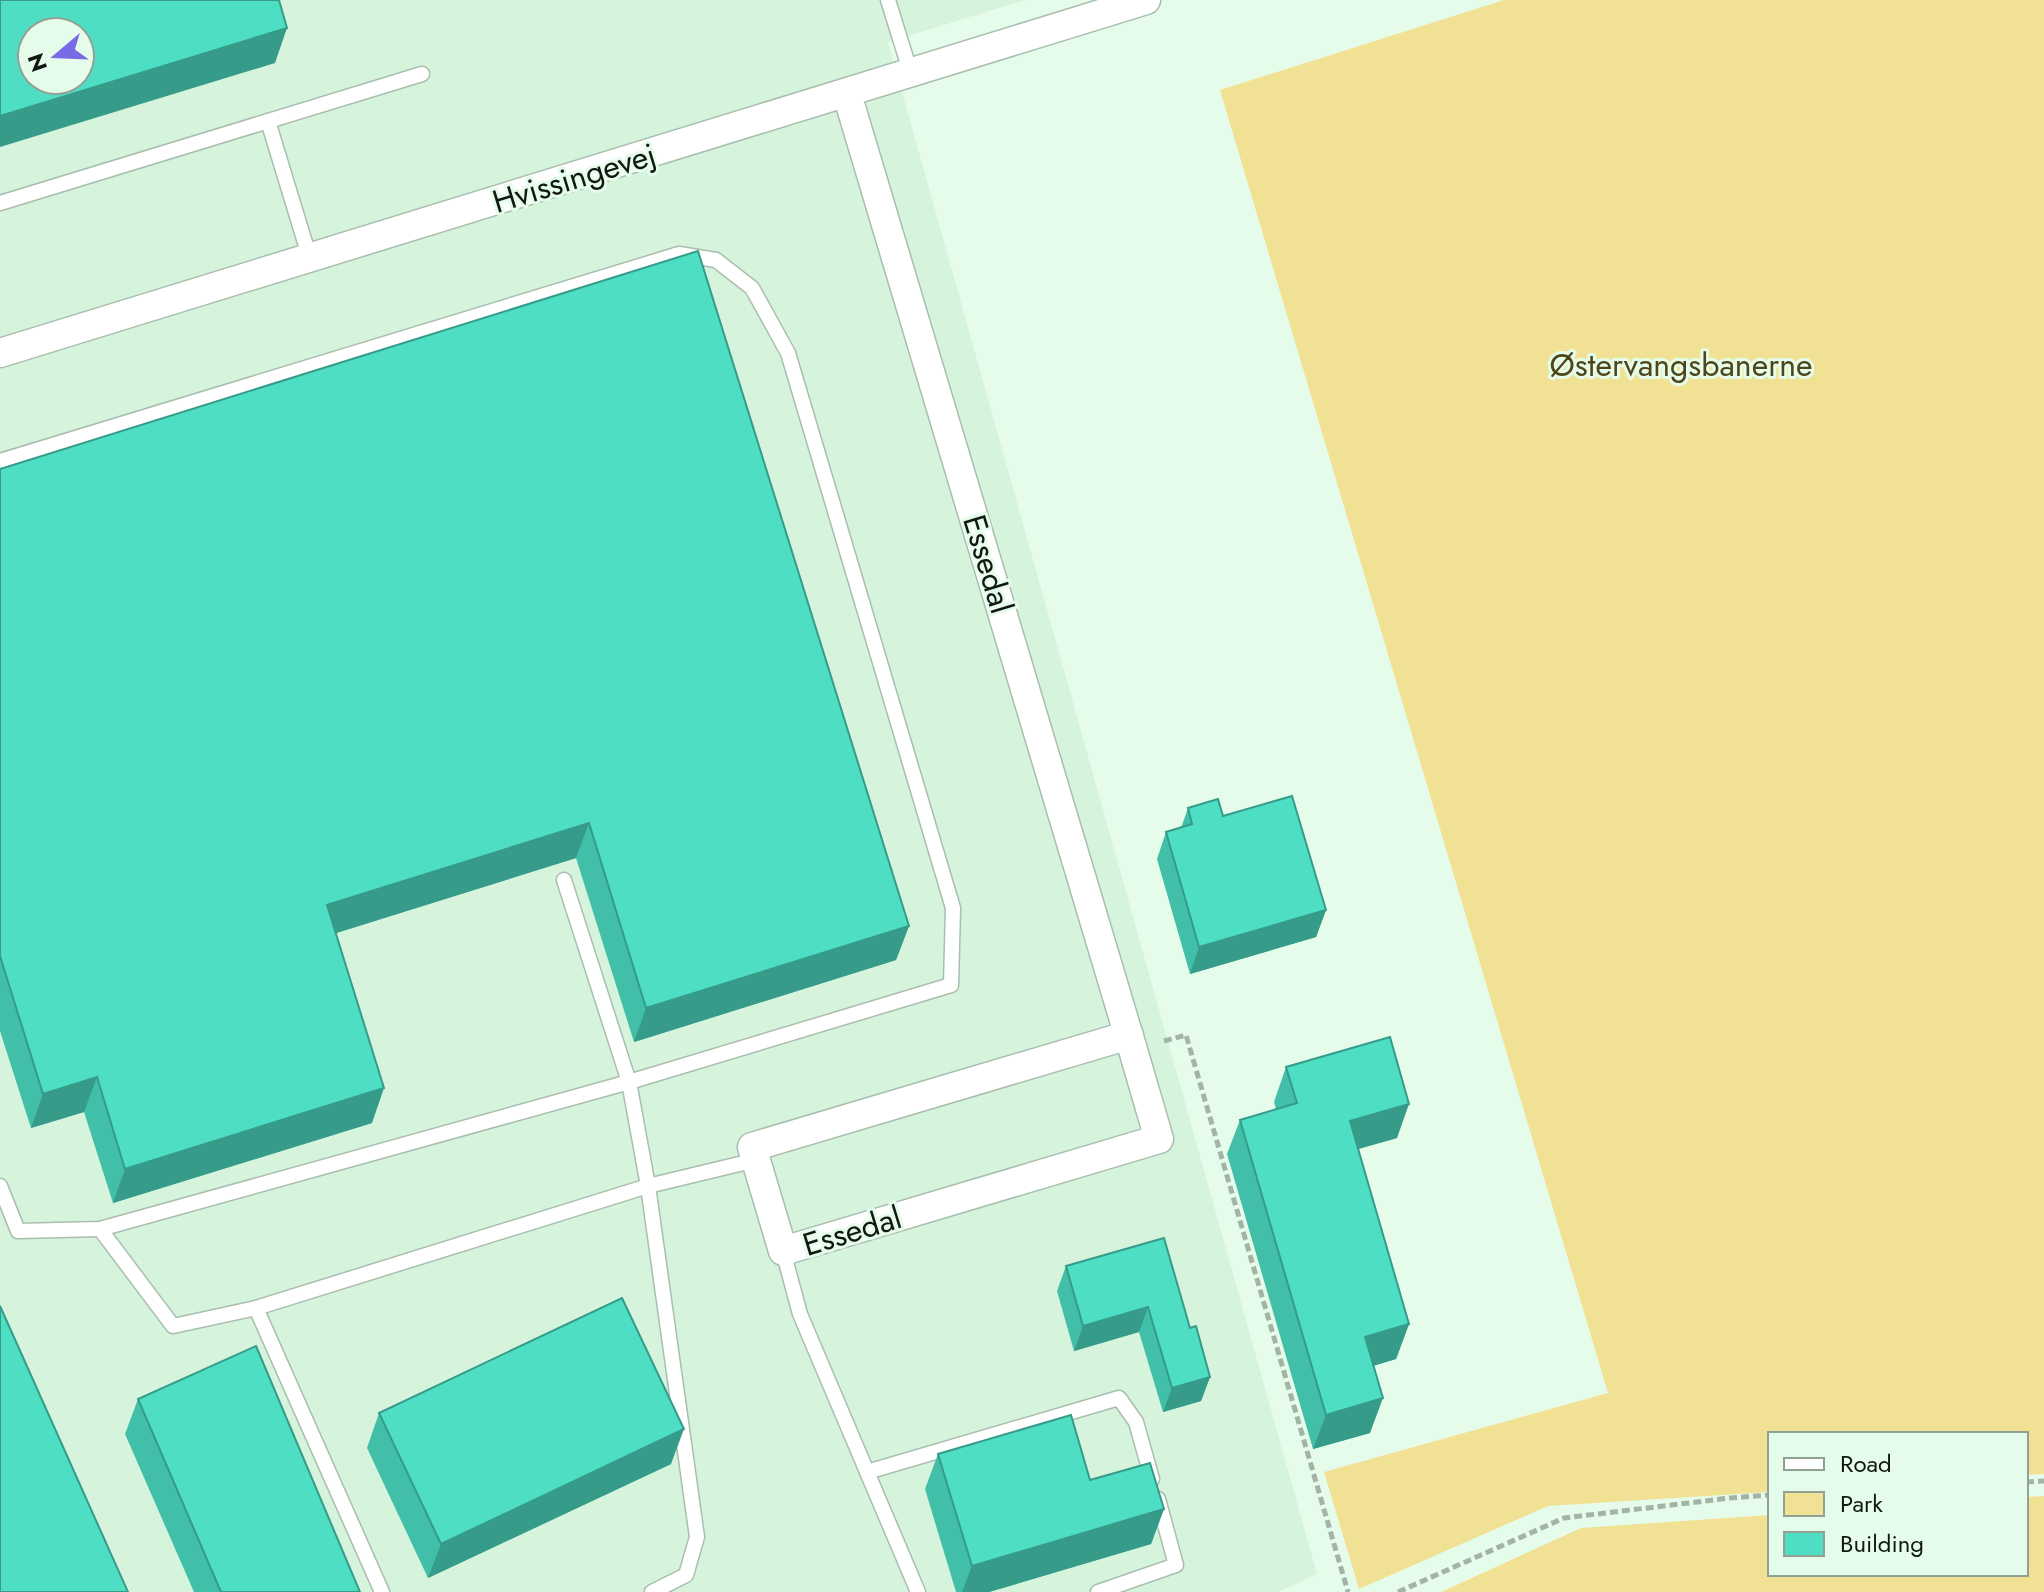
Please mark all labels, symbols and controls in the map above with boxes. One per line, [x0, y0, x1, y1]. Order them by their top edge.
north arrow [16, 16, 96, 96]
text: N [19, 49, 55, 76]
street label: Hvissingevej [487, 131, 661, 225]
park label: Østervangsbanerne [1550, 342, 1812, 388]
street label: Essedal [951, 509, 1025, 619]
street label: Essedal [797, 1194, 907, 1268]
legend [1768, 1432, 2028, 1576]
text: Road [1840, 1446, 1892, 1481]
text: Park [1840, 1486, 1883, 1521]
text: Building [1840, 1526, 1924, 1561]

